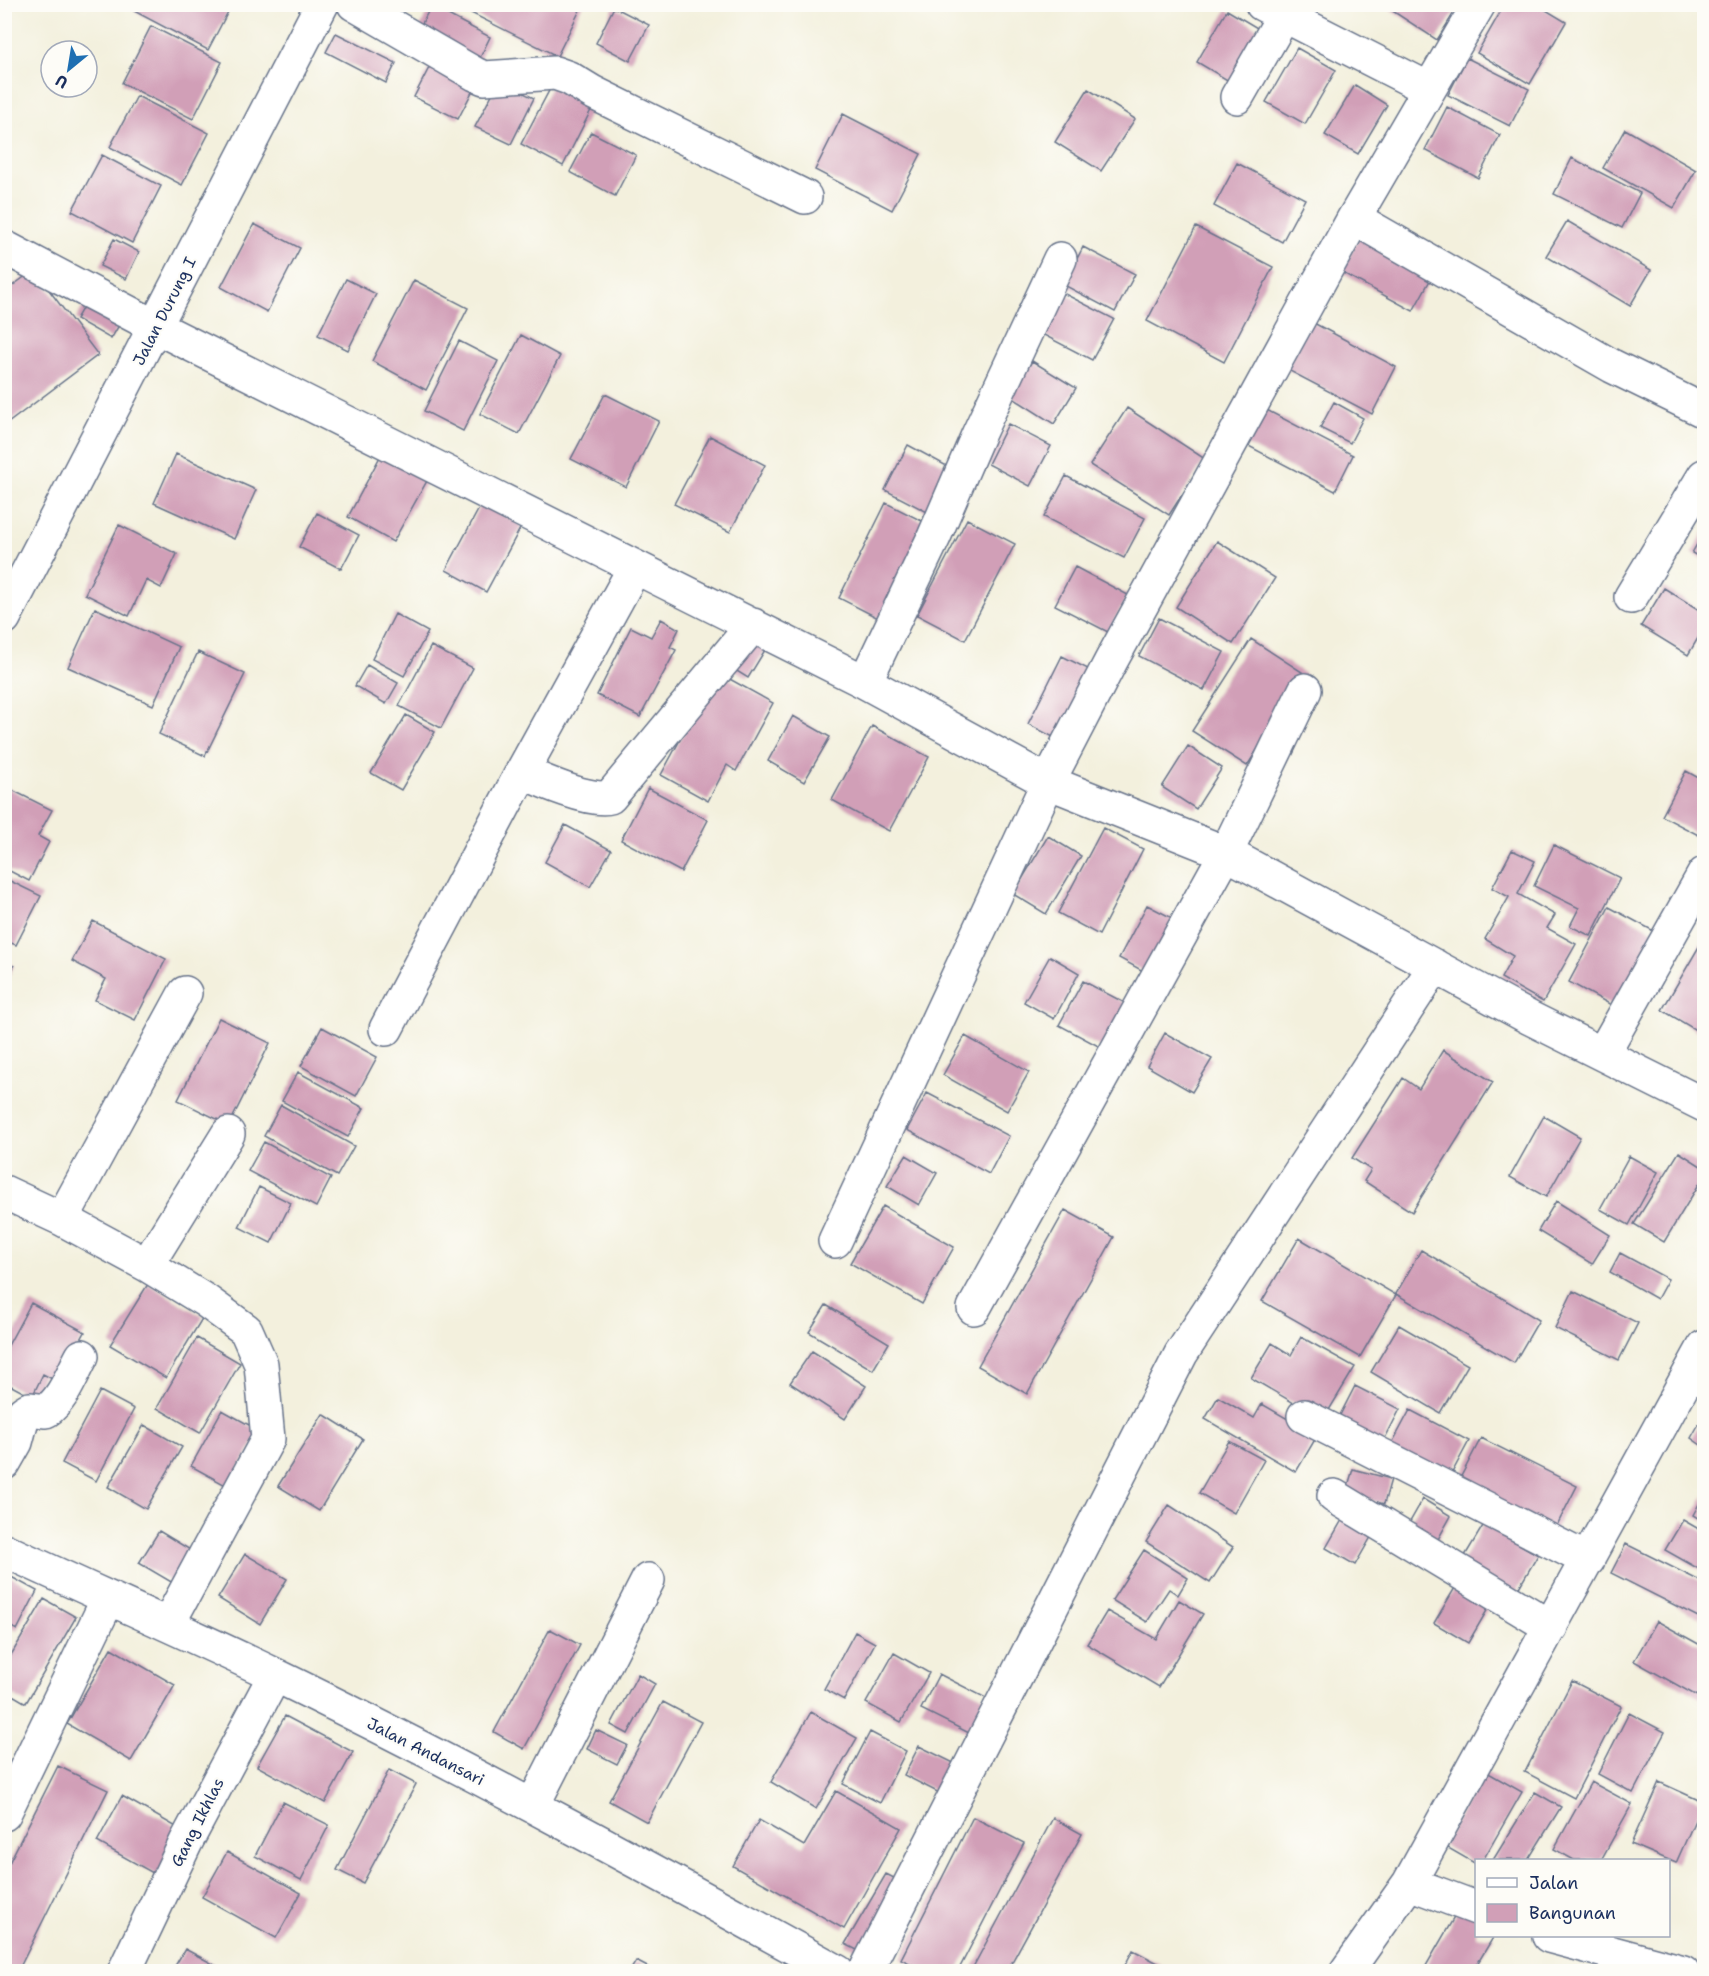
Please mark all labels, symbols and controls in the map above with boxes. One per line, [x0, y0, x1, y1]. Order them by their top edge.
north arrow [39, 39, 99, 99]
text: U [52, 70, 72, 93]
street label: Jalan Durung I [128, 253, 201, 369]
street label: Jalan Andansari [363, 1713, 488, 1790]
street label: Gang Ikhlas [166, 1774, 229, 1870]
legend [1475, 1859, 1670, 1937]
text: Jalan [1529, 1871, 1578, 1895]
text: Bangunan [1529, 1901, 1616, 1925]

